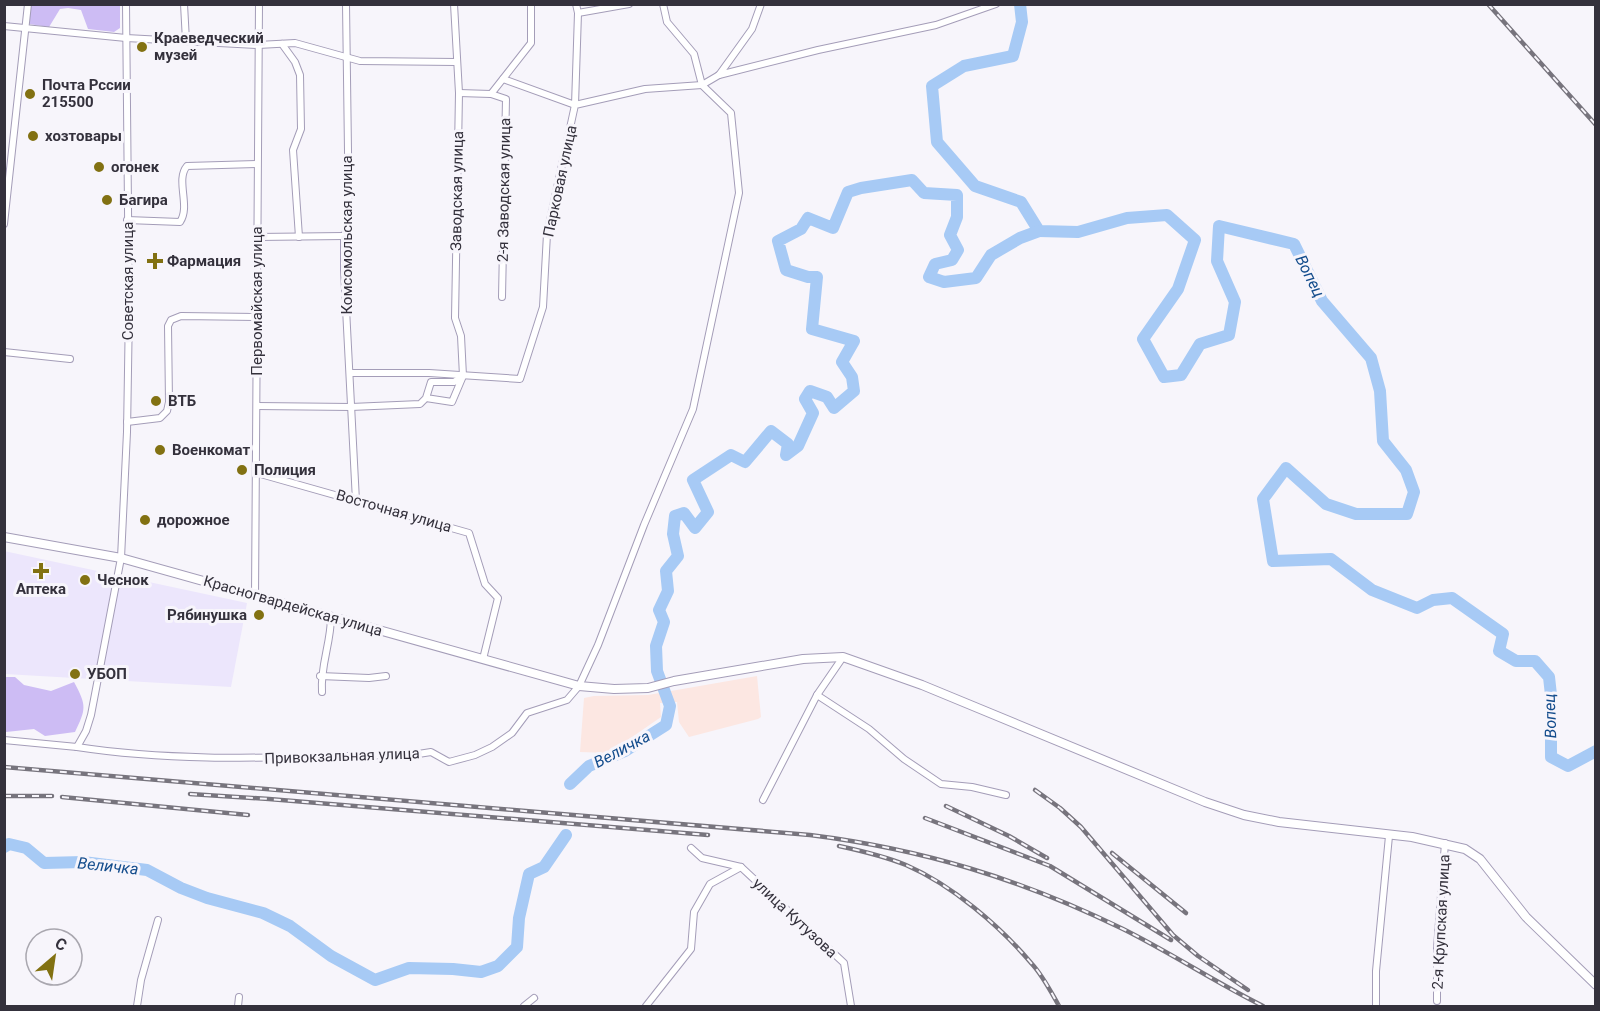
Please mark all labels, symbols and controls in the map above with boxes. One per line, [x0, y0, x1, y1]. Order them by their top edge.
place label: Краеведческий музей [154, 29, 264, 64]
marker: Краеведческий музей [135, 40, 149, 54]
place label: Почта Рссии 215500 [42, 76, 131, 111]
marker: Почта Рссии 215500 [23, 87, 37, 101]
street label: 2-я Заводская улица [494, 118, 514, 262]
street label: Парковая улица [539, 124, 581, 238]
place label: хозтовары [45, 127, 122, 145]
marker: хозтовары [26, 129, 40, 143]
street label: Заводская улица [447, 131, 467, 251]
street label: Комсомольская улица [338, 155, 356, 315]
place label: огонек [111, 158, 160, 176]
marker: огонек [92, 160, 106, 174]
place label: Багира [119, 191, 168, 209]
marker: Багира [100, 193, 114, 207]
street label: Советская улица [119, 222, 137, 340]
street label: Первомайская улица [248, 226, 266, 376]
place label: Фармация [167, 252, 241, 270]
water label: Вопец [1291, 252, 1329, 300]
marker: Фармация [148, 254, 162, 268]
place label: ВТБ [168, 392, 196, 410]
marker: ВТБ [149, 394, 163, 408]
place label: Военкомат [172, 441, 251, 459]
marker: Военкомат [153, 443, 167, 457]
place label: Полиция [254, 461, 316, 479]
marker: Полиция [235, 463, 249, 477]
street label: Восточная улица [334, 486, 454, 536]
place label: дорожное [157, 511, 230, 529]
marker: дорожное [138, 513, 152, 527]
marker: Аптека [34, 564, 48, 578]
place label: Чеснок [97, 571, 149, 589]
street label: Красногвардейская улица [201, 572, 385, 640]
marker: Чеснок [78, 573, 92, 587]
place label: Аптека [16, 580, 66, 598]
place label: Рябинушка [167, 606, 247, 624]
marker: Рябинушка [252, 608, 266, 622]
place label: УБОП [87, 665, 127, 683]
marker: УБОП [68, 667, 82, 681]
water label: Вопец [1540, 693, 1560, 739]
water label: Величка [591, 726, 653, 772]
street label: Привокзальная улица [264, 744, 420, 768]
water label: Величка [77, 853, 139, 879]
street label: 2-я Крупская улица [1428, 854, 1454, 990]
street label: улица Кутузова [749, 874, 841, 962]
north arrow [24, 927, 84, 987]
text: С [52, 933, 70, 955]

